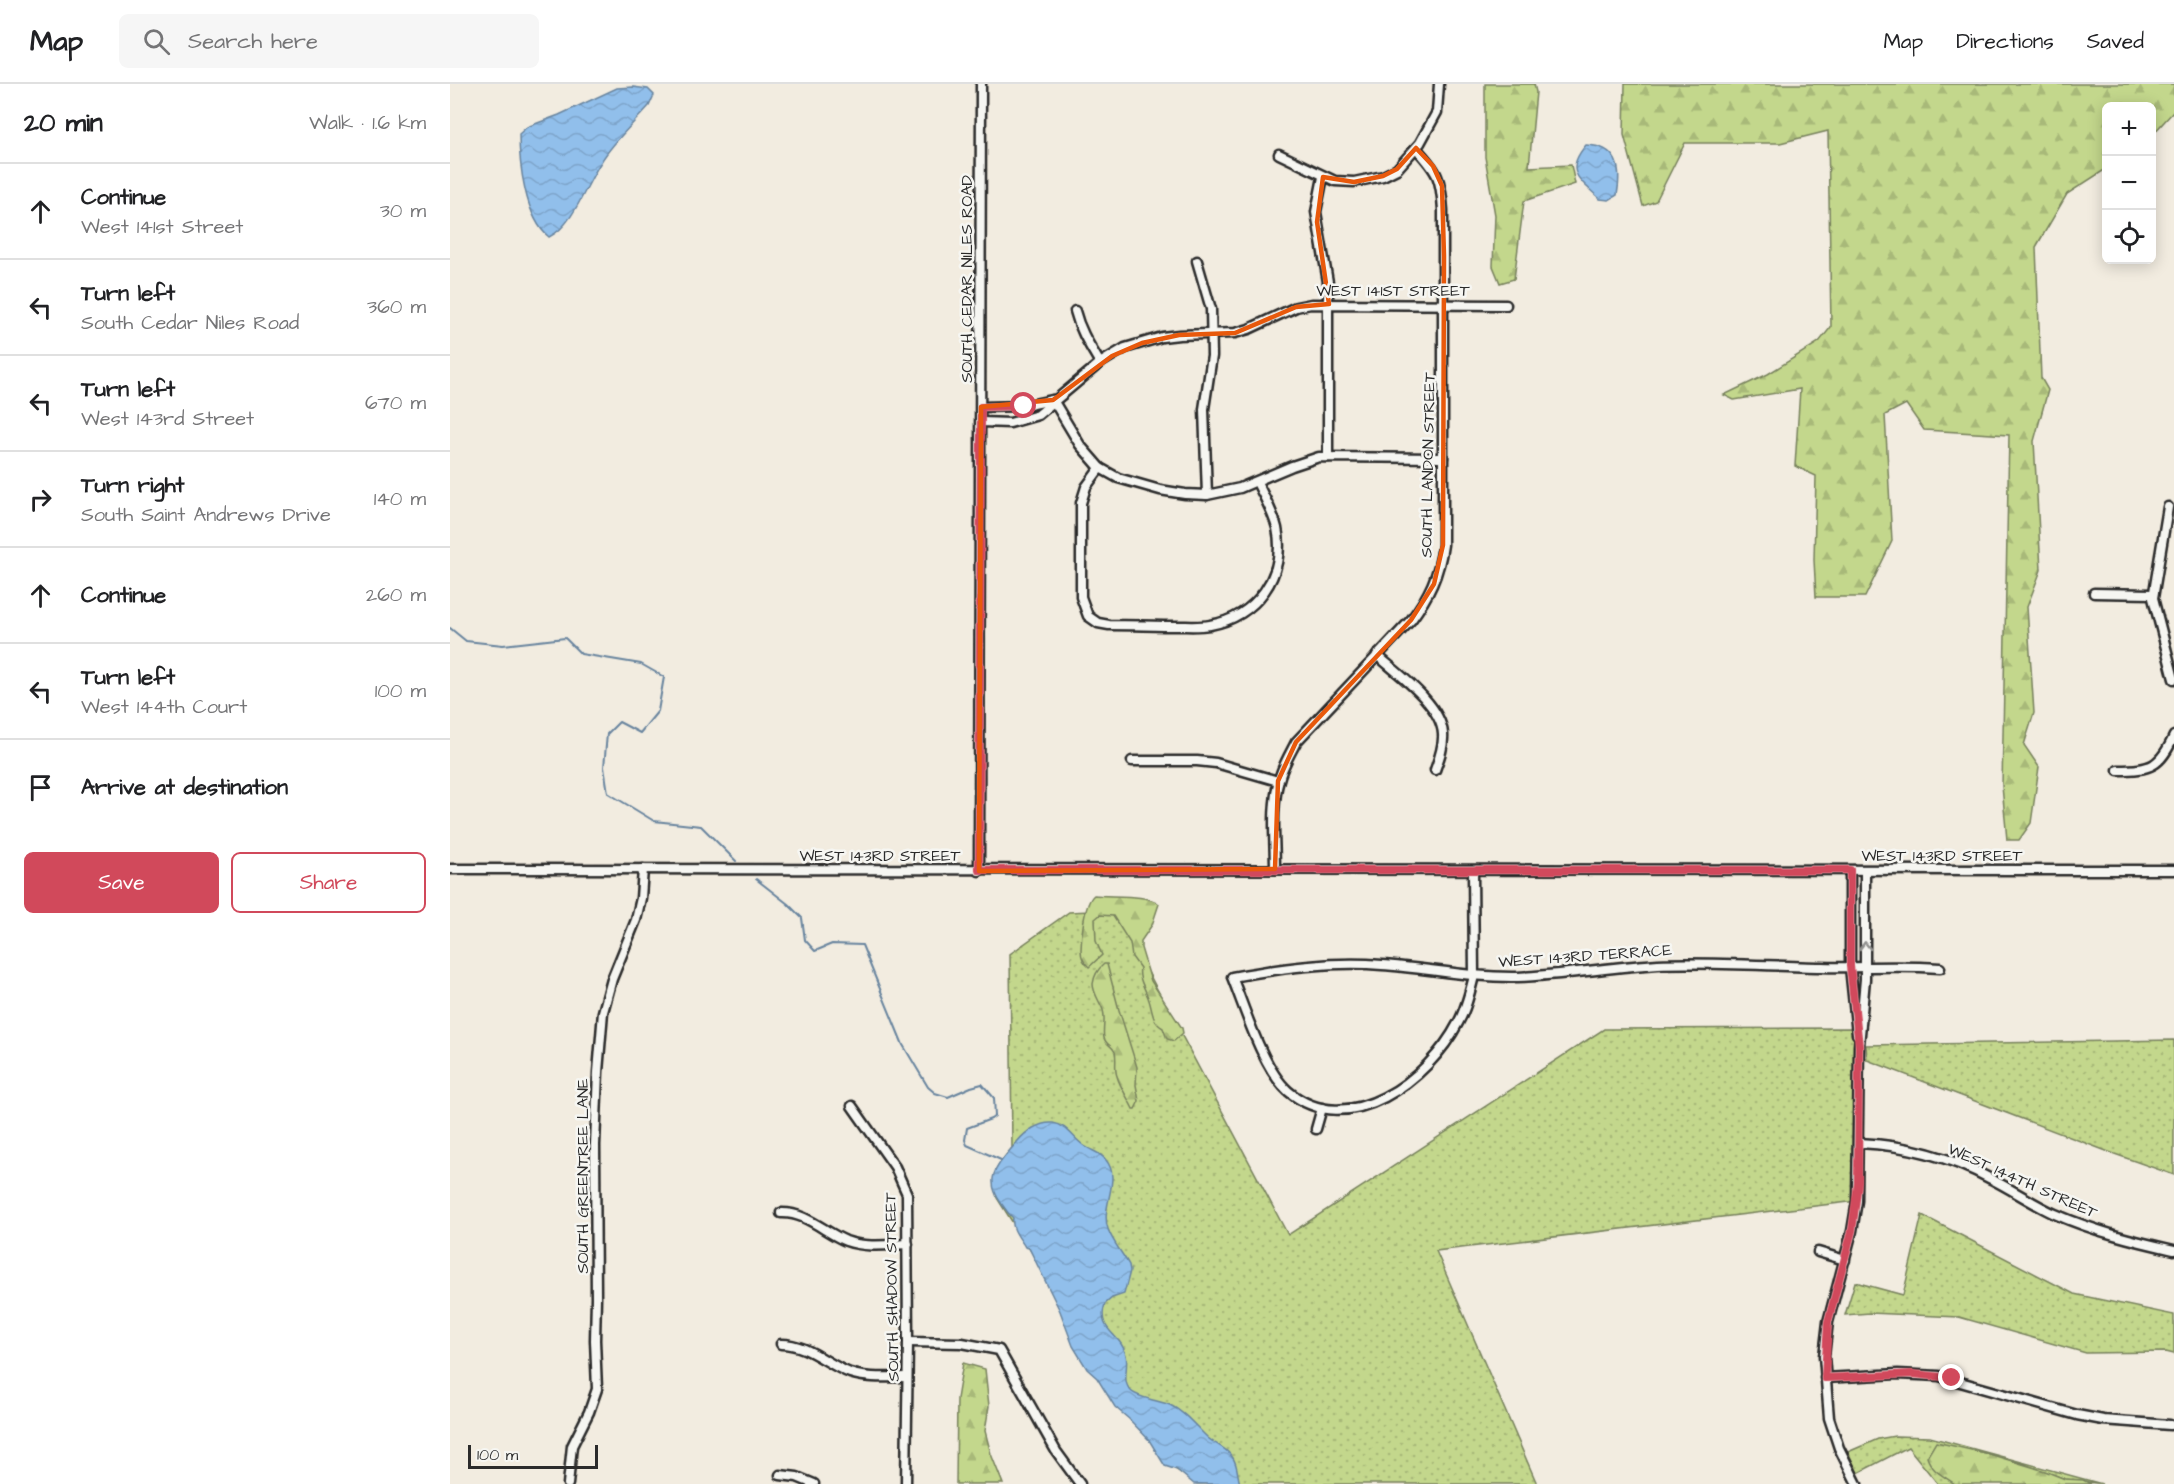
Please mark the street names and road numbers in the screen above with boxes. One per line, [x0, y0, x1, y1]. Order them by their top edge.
street label: SOUTH CEDAR NILES ROAD [956, 175, 978, 383]
street label: WEST 141ST STREET [1316, 280, 1470, 302]
street label: SOUTH LANDON STREET [1415, 372, 1441, 558]
street label: WEST 143RD STREET [800, 845, 961, 867]
street label: WEST 143RD STREET [1862, 845, 2023, 867]
street label: WEST 143RD TERRACE [1498, 939, 1673, 973]
street label: SOUTH GREENTREE LANE [572, 1078, 594, 1274]
street label: WEST 144TH STREET [1944, 1138, 2101, 1224]
street label: SOUTH SHADOW STREET [879, 1192, 905, 1382]

